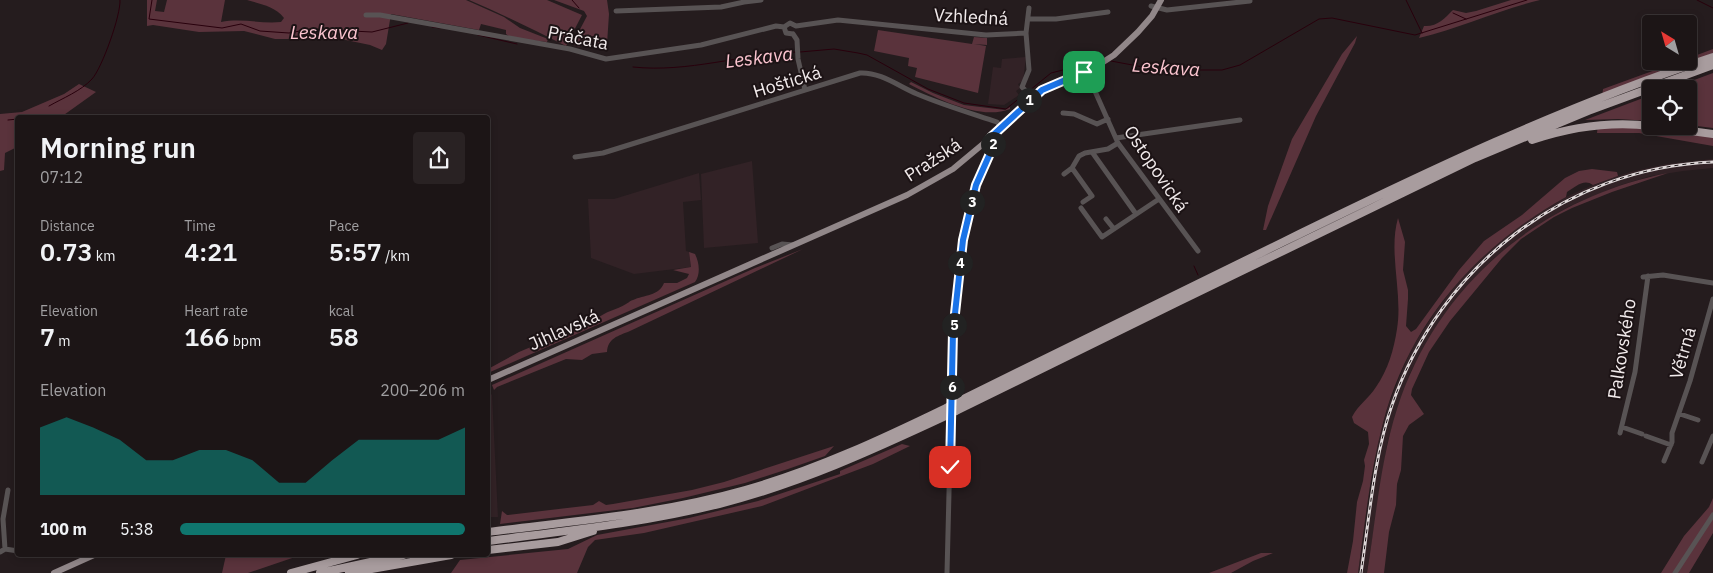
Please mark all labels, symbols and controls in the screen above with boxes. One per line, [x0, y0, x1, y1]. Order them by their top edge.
street label: Vzhledná [933, 3, 1009, 30]
north arrow [1642, 15, 1698, 70]
map controls [1642, 15, 1697, 135]
water label: Leskava [290, 20, 358, 44]
street label: Práčata [546, 20, 611, 55]
water label: Leskava [724, 41, 794, 73]
pin [1063, 51, 1105, 93]
water label: Leskava [1131, 53, 1201, 81]
icon: arrive [1070, 58, 1098, 86]
street label: Hoštická [750, 60, 824, 103]
button: locate [1642, 80, 1697, 135]
pin: 1 [1016, 88, 1042, 112]
text: 1 [1025, 91, 1034, 109]
street label: Ostopovická [1119, 121, 1194, 217]
text: Morning run [40, 129, 196, 166]
button: share [413, 132, 465, 184]
pin: 2 [980, 132, 1006, 156]
street label: Pražská [900, 133, 966, 186]
text: 2 [989, 135, 998, 153]
text: 07:12 [40, 167, 83, 187]
pin: 3 [960, 190, 984, 214]
text: 3 [968, 193, 977, 211]
text: Distance [40, 217, 95, 235]
text: Time [184, 217, 216, 235]
text: Pace [329, 217, 359, 235]
text: 0.73 [40, 235, 92, 268]
text: 4:21 [184, 235, 237, 268]
text: 5:57 [329, 235, 382, 268]
text: km [92, 247, 115, 265]
text: /km [382, 247, 410, 265]
pin: 4 [948, 250, 972, 276]
text: 4 [956, 254, 965, 272]
street label: Palkovského [1602, 297, 1641, 401]
text: Elevation [40, 302, 98, 320]
text: Heart rate [184, 302, 248, 320]
text: kcal [329, 302, 354, 320]
street label: Jihlavská [525, 304, 603, 355]
pin: 5 [942, 312, 966, 338]
text: 5 [950, 316, 959, 334]
text: 7 [40, 320, 55, 353]
text: 166 [184, 320, 229, 353]
text: 58 [329, 320, 359, 353]
street label: Větrná [1664, 324, 1701, 382]
text: m [55, 332, 71, 350]
text: bpm [229, 332, 261, 350]
pin: 6 [940, 374, 964, 400]
text: 6 [948, 378, 957, 396]
text: Elevation [40, 380, 106, 400]
text: 200–206 m [380, 380, 465, 400]
pin [929, 446, 971, 488]
icon: check [936, 453, 964, 481]
text: 100 m [40, 519, 87, 539]
text: 5:38 [120, 519, 153, 539]

